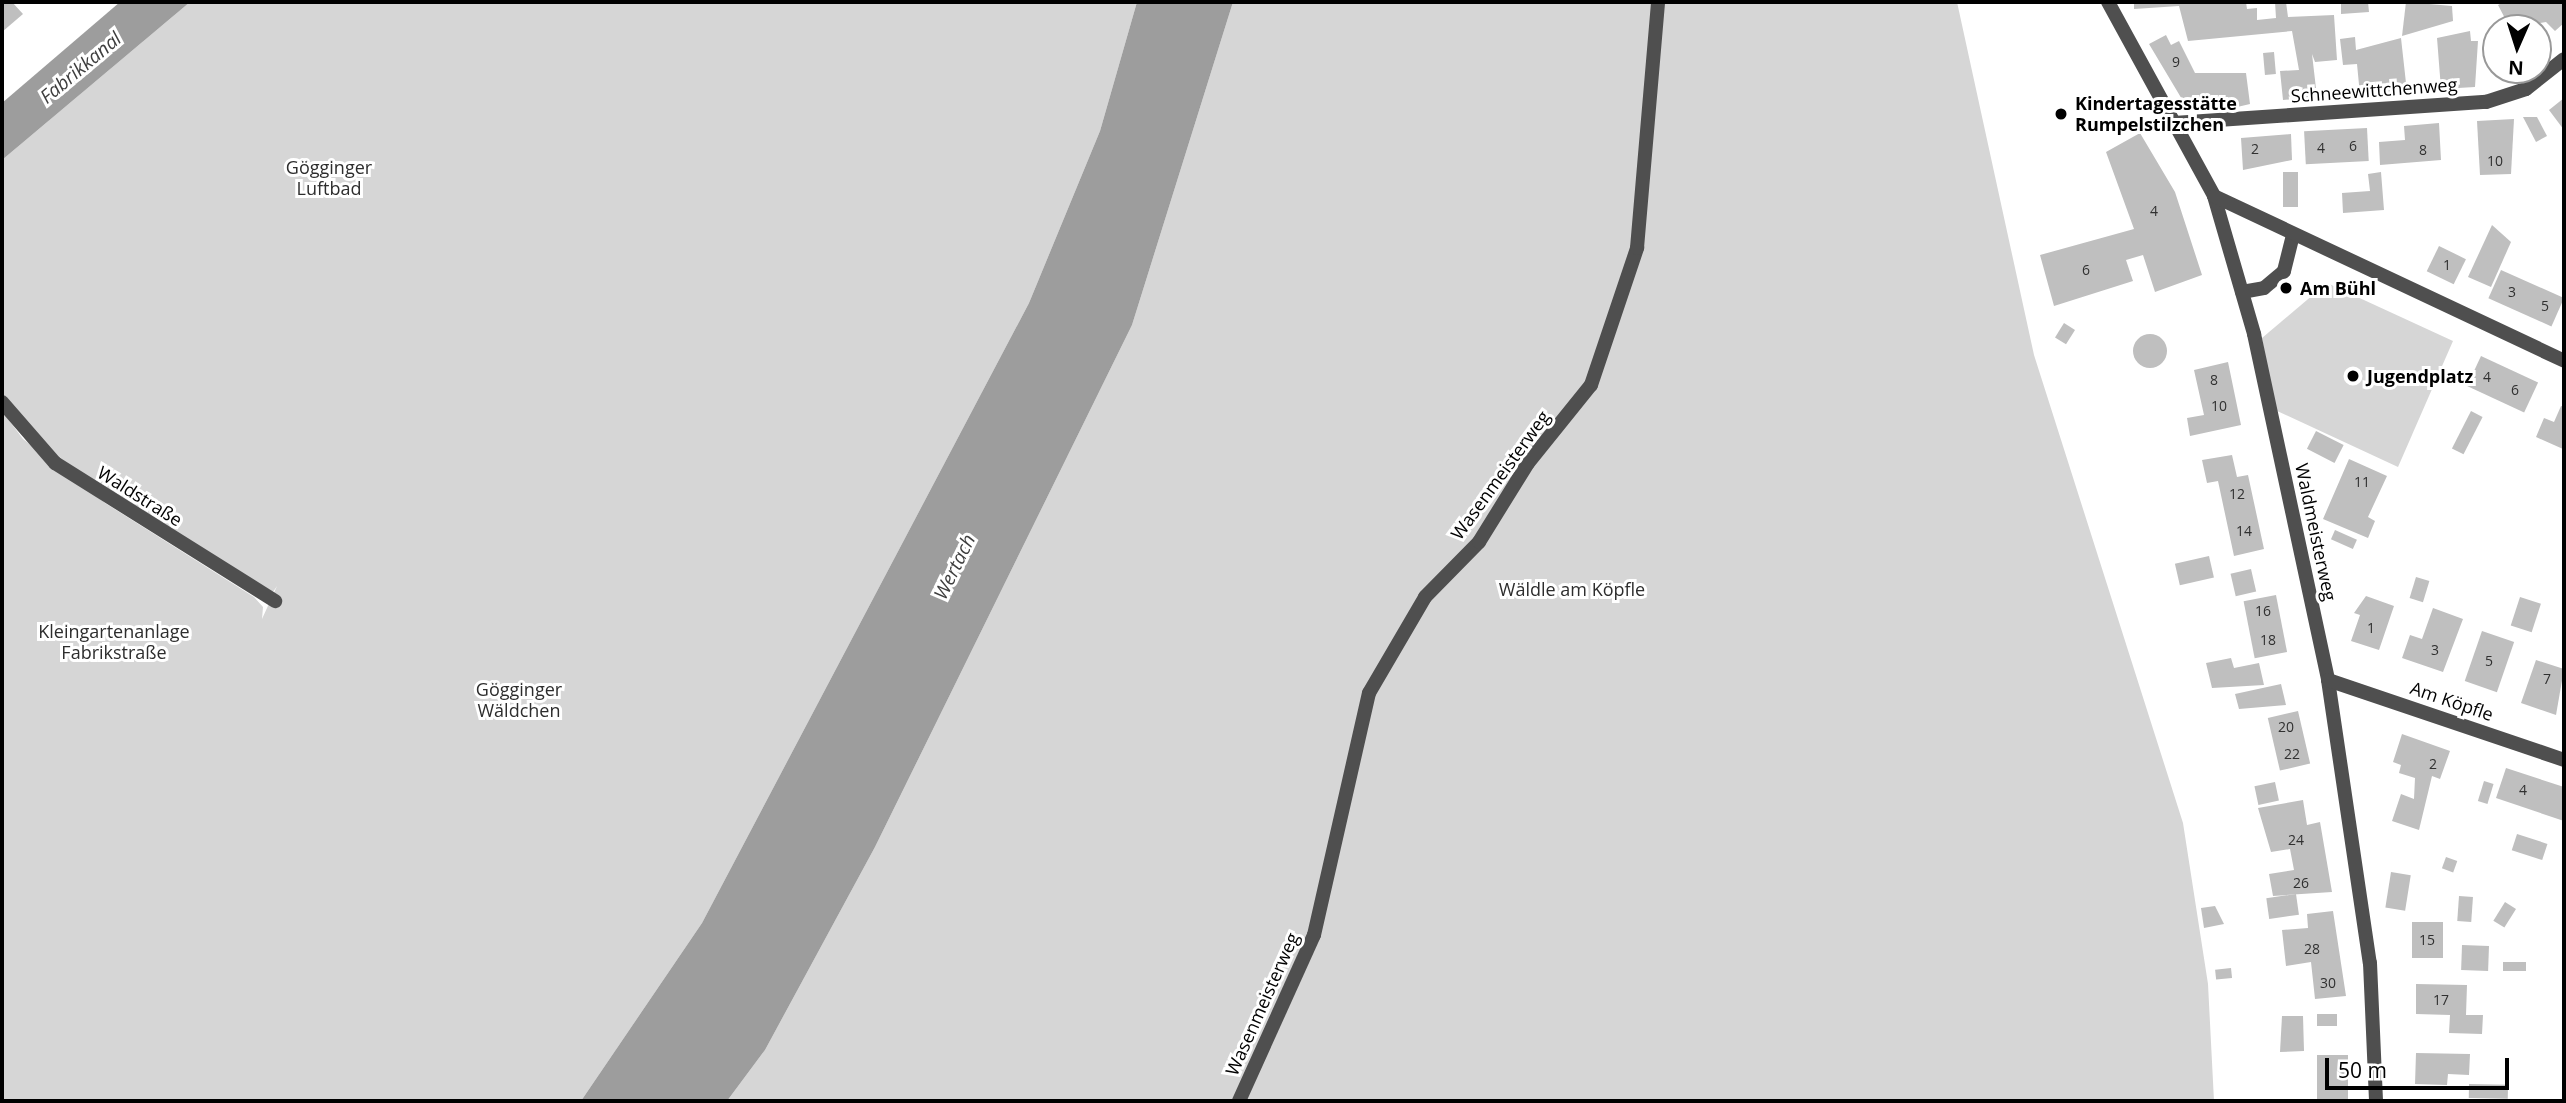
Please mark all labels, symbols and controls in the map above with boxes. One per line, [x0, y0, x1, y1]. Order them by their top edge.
north arrow [2482, 14, 2552, 84]
water label: Fabrikkanal [36, 27, 126, 109]
house number: 9 [2172, 54, 2180, 70]
text: N [2508, 55, 2524, 81]
street label: Schneewittchenweg [2290, 73, 2458, 107]
place label: Kindertagesstätte Rumpelstilzchen [2075, 93, 2237, 136]
marker: Kindertagesstätte Rumpelstilzchen [2053, 106, 2069, 122]
house number: 6 [2349, 138, 2357, 154]
house number: 4 [2317, 140, 2325, 156]
house number: 2 [2251, 141, 2259, 157]
house number: 8 [2419, 142, 2427, 158]
house number: 10 [2487, 153, 2503, 169]
park label: Gögginger Luftbad [286, 157, 372, 200]
house number: 4 [2150, 203, 2158, 219]
house number: 1 [2443, 257, 2451, 273]
house number: 6 [2082, 262, 2090, 278]
place label: Am Bühl [2300, 277, 2376, 299]
marker: Am Bühl [2278, 280, 2294, 296]
house number: 3 [2508, 284, 2516, 300]
house number: 5 [2541, 298, 2549, 314]
place label: Jugendplatz [2367, 365, 2473, 387]
marker: Jugendplatz [2345, 368, 2361, 384]
house number: 4 [2483, 369, 2491, 385]
house number: 8 [2210, 372, 2218, 388]
house number: 6 [2511, 382, 2519, 398]
house number: 10 [2211, 398, 2227, 414]
street label: Wasenmeisterweg [1446, 406, 1554, 544]
street label: Waldstraße [94, 461, 186, 531]
street label: Waldmeisterweg [2291, 461, 2341, 603]
house number: 11 [2354, 474, 2370, 490]
house number: 12 [2229, 486, 2245, 502]
house number: 14 [2236, 523, 2252, 539]
water label: Wertach [929, 531, 981, 603]
park label: Wäldle am Köpfle [1499, 578, 1645, 600]
house number: 16 [2255, 603, 2271, 619]
house number: 1 [2367, 620, 2375, 636]
park label: Kleingartenanlage Fabrikstraße [38, 621, 190, 664]
house number: 18 [2260, 632, 2276, 648]
house number: 3 [2431, 642, 2439, 658]
house number: 5 [2485, 653, 2493, 669]
house number: 7 [2543, 671, 2551, 687]
street label: Am Köpfle [2408, 677, 2496, 725]
park label: Gögginger Wäldchen [476, 679, 562, 722]
house number: 20 [2278, 719, 2294, 735]
house number: 22 [2284, 746, 2300, 762]
house number: 2 [2429, 756, 2437, 772]
house number: 4 [2519, 782, 2527, 798]
house number: 24 [2288, 832, 2304, 848]
house number: 26 [2293, 875, 2309, 891]
street label: Wasenmeisterweg [1221, 929, 1303, 1079]
house number: 15 [2419, 932, 2435, 948]
house number: 28 [2304, 941, 2320, 957]
house number: 30 [2320, 975, 2336, 991]
house number: 17 [2433, 992, 2449, 1008]
scale bar [2328, 1044, 2512, 1088]
text: 50 m [2338, 1056, 2387, 1084]

